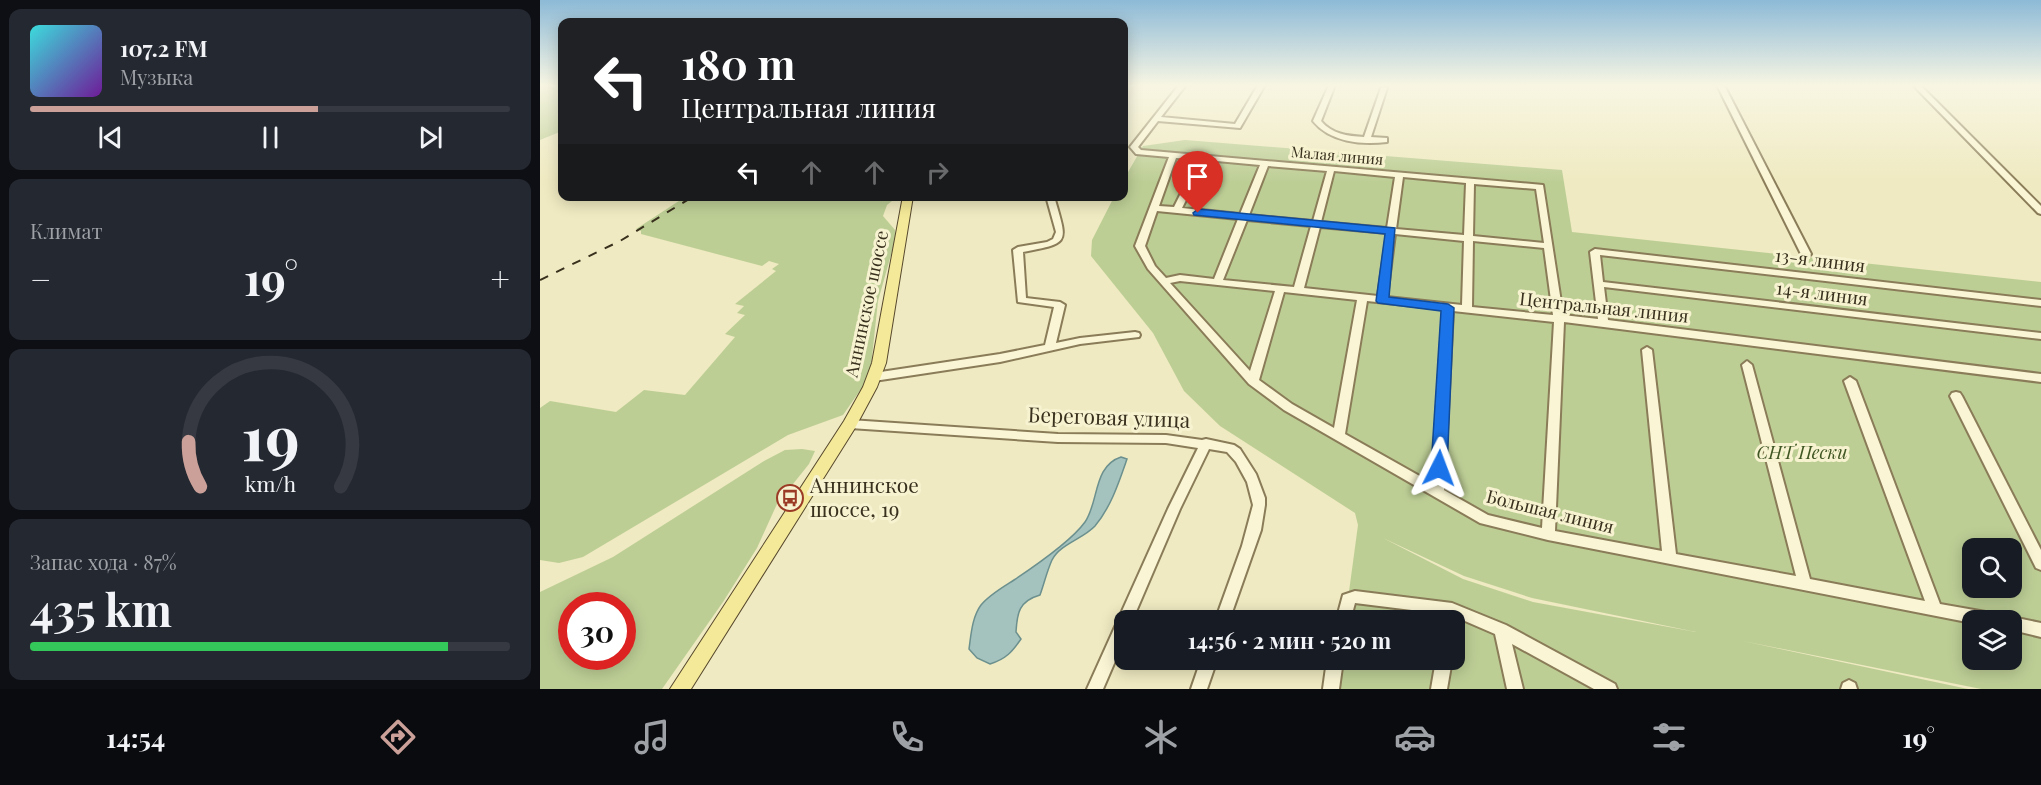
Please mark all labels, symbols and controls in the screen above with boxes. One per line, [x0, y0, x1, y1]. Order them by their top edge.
text: 107.2 FM [120, 33, 208, 63]
text: 180 m [681, 35, 796, 91]
icon: left [582, 42, 660, 120]
text: Музыка [120, 63, 193, 90]
text: Центральная линия [681, 89, 936, 125]
icon: previous [94, 121, 127, 154]
icon: pause [254, 121, 287, 154]
icon: next [414, 121, 447, 154]
street label: Малая линия [1290, 141, 1384, 169]
pin [1172, 151, 1223, 213]
icon: left [732, 156, 765, 189]
icon: ahead [795, 156, 828, 189]
icon: ahead [858, 156, 891, 189]
icon: right [921, 156, 954, 189]
icon: arrive [1181, 160, 1214, 193]
text: Климат [30, 217, 103, 244]
street label: Аннинское шоссе [839, 228, 893, 380]
street label: 13-я линия [1774, 243, 1867, 277]
text: 19° [244, 247, 298, 307]
text: − [30, 256, 51, 300]
text: + [491, 256, 510, 300]
street label: 14-я линия [1775, 275, 1870, 311]
street label: Центральная линия [1518, 286, 1690, 328]
text: 19 [241, 393, 299, 477]
street label: Береговая улица [1027, 399, 1191, 433]
position arrow [1407, 436, 1471, 500]
park label: СНТ Пески [1756, 440, 1848, 464]
text: km/h [244, 469, 296, 497]
place label: Аннинское шоссе, 19 [809, 470, 919, 522]
bus stop icon: Аннинское шоссе, 19 [775, 483, 805, 513]
street label: Большая линия [1484, 484, 1617, 539]
map controls [1962, 538, 2022, 670]
button: search [1962, 538, 2022, 598]
text: Запас хода · 87% [30, 548, 177, 575]
text: 435 km [30, 578, 172, 638]
speed limit sign: 30 [558, 592, 636, 670]
button: layers [1962, 610, 2022, 670]
text: 14:56 · 2 мин · 520 m [1188, 625, 1391, 655]
icon: directions [377, 716, 419, 758]
icon: music [631, 716, 673, 758]
icon: phone [886, 716, 928, 758]
icon: climate [1140, 716, 1182, 758]
icon: car [1394, 716, 1436, 758]
icon: filters [1648, 716, 1690, 758]
text: 14:54 [106, 719, 165, 755]
text: 19° [1902, 719, 1935, 755]

